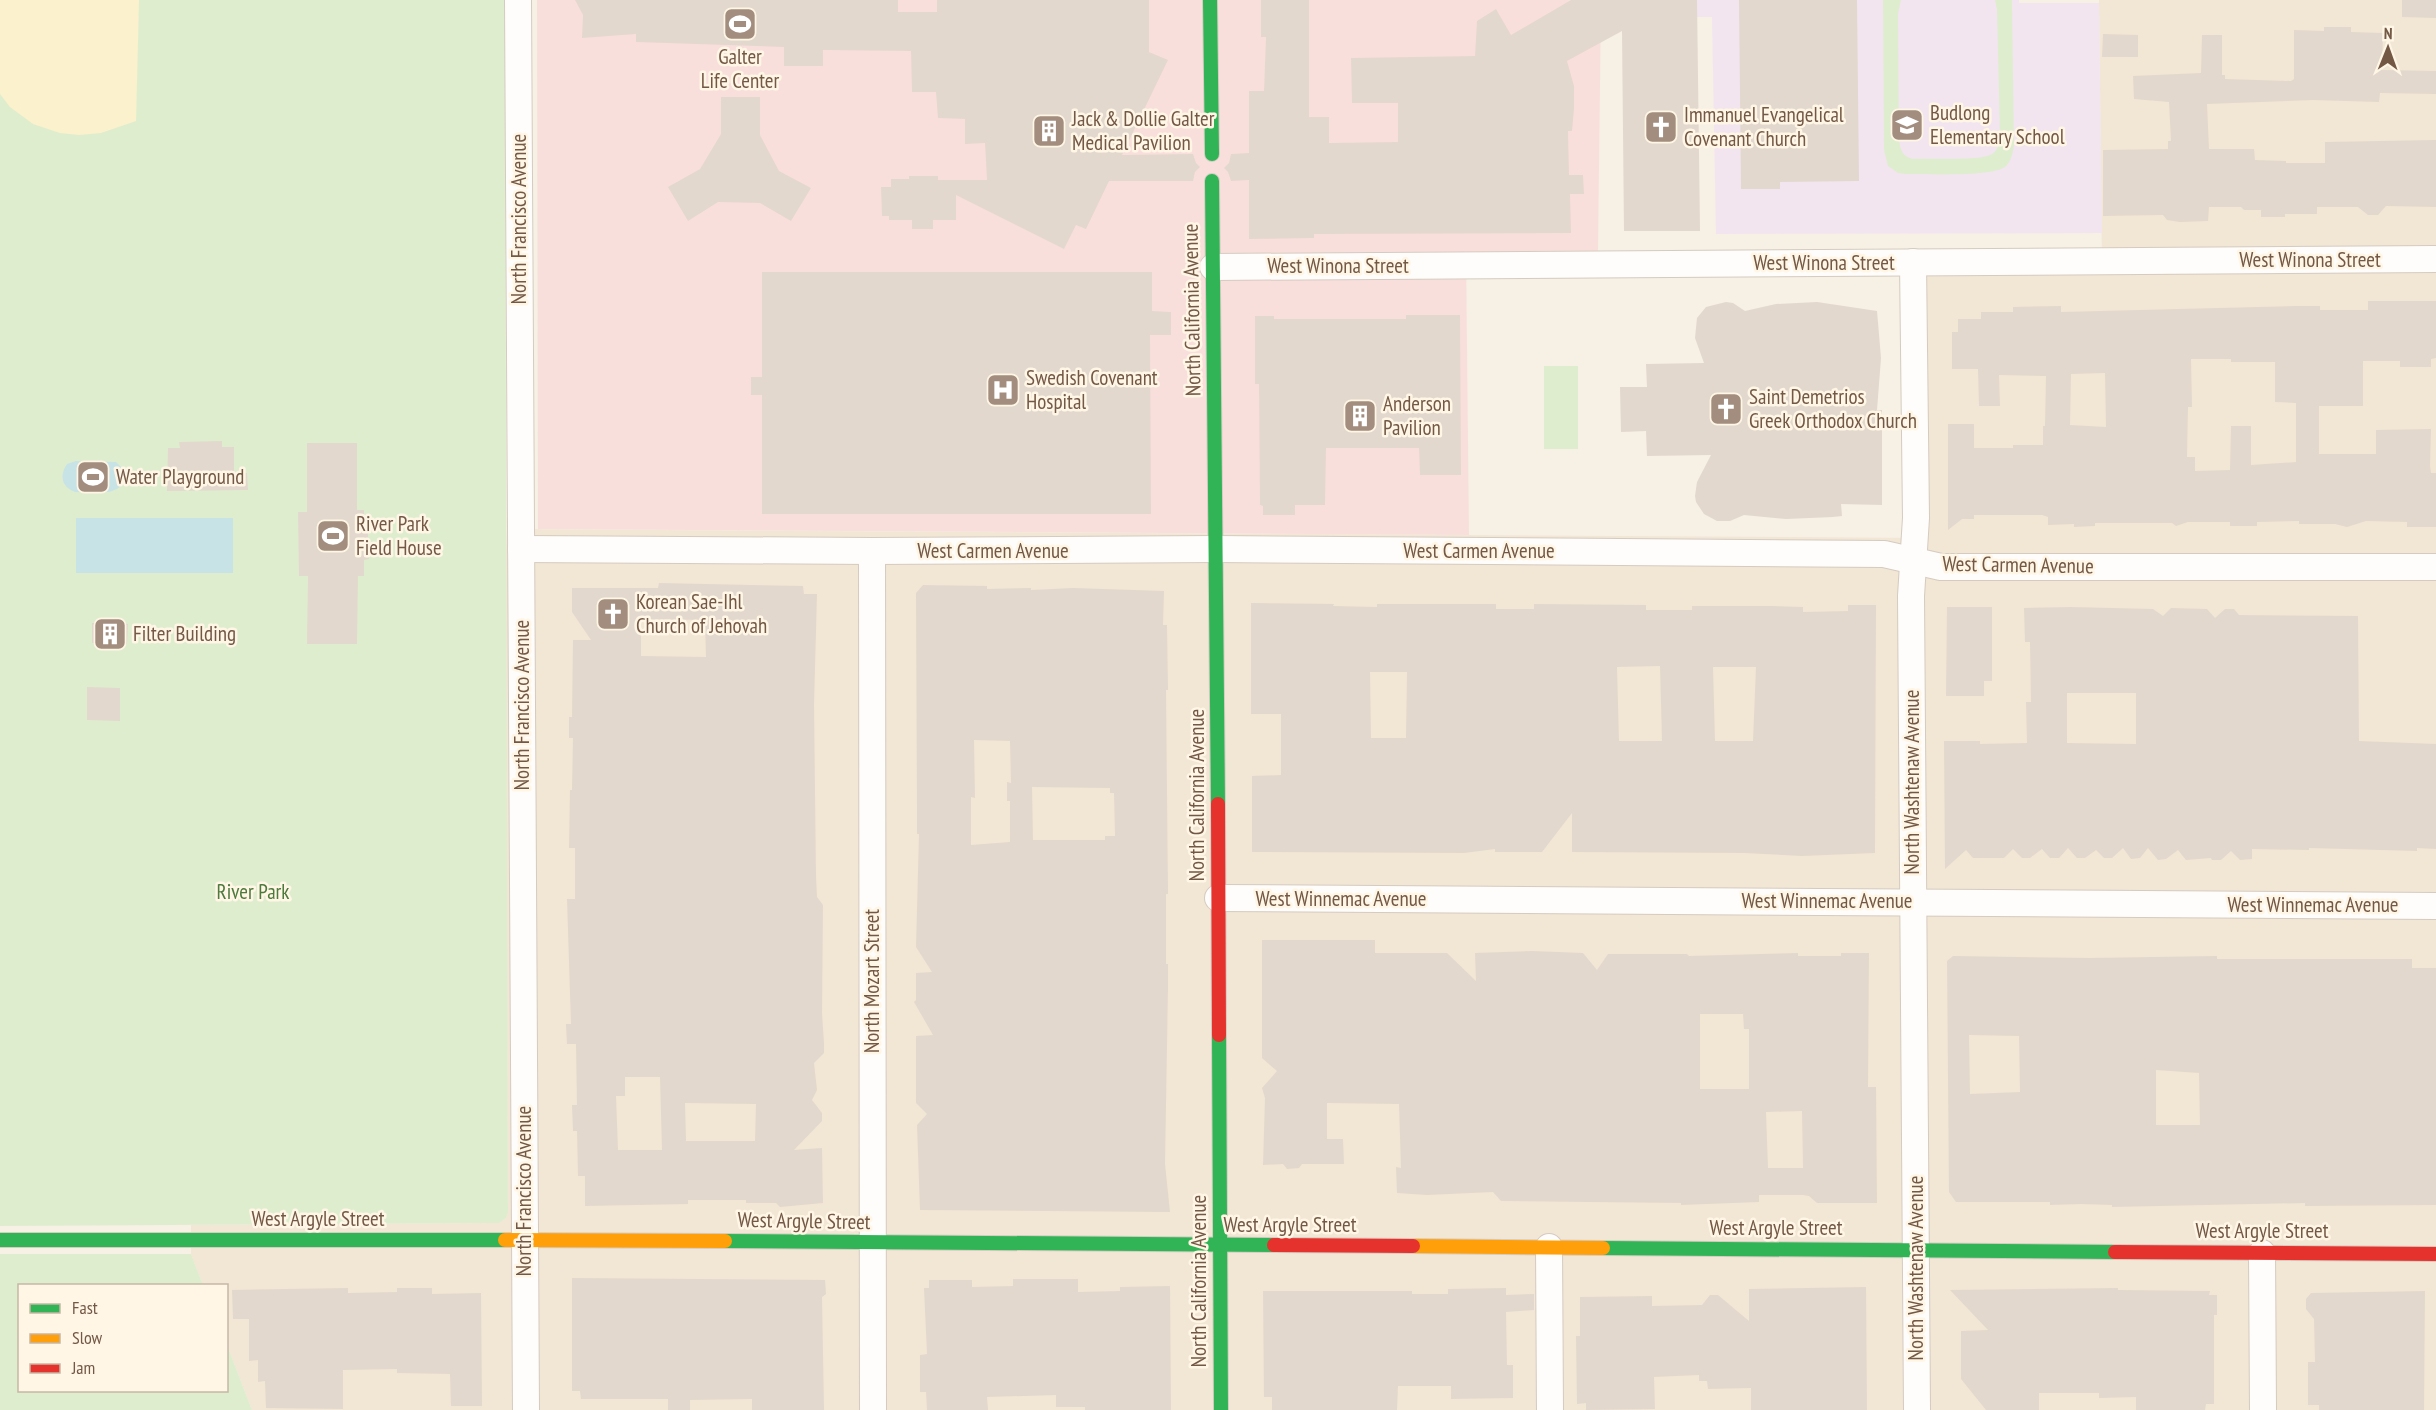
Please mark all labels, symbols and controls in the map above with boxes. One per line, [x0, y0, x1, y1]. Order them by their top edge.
sports icon: Galter Life Center [722, 6, 758, 42]
north arrow [2358, 18, 2418, 78]
text: N [2384, 23, 2393, 43]
place label: Galter Life Center [701, 43, 780, 94]
place label: Budlong Elementary School [1930, 99, 2065, 150]
place label: Immanuel Evangelical Covenant Church [1684, 101, 1844, 152]
place label: Jack & Dollie Galter Medical Pavilion [1071, 105, 1215, 156]
school or university icon: Budlong Elementary School [1889, 107, 1925, 143]
church icon: Immanuel Evangelical Covenant Church [1643, 109, 1679, 145]
building icon: Jack & Dollie Galter Medical Pavilion [1031, 113, 1067, 149]
street label: North Francisco Avenue [505, 134, 532, 304]
street label: North California Avenue [1176, 224, 1207, 396]
street label: West Winona Street [2239, 246, 2381, 273]
street label: West Winona Street [1753, 249, 1895, 276]
street label: West Winona Street [1267, 252, 1409, 279]
place label: Swedish Covenant Hospital [1026, 364, 1158, 415]
hospital icon: Swedish Covenant Hospital [985, 372, 1021, 408]
place label: Saint Demetrios Greek Orthodox Church [1749, 383, 1917, 434]
place label: Anderson Pavilion [1383, 390, 1451, 441]
church icon: Saint Demetrios Greek Orthodox Church [1708, 391, 1744, 427]
building icon: Anderson Pavilion [1342, 398, 1378, 434]
sports icon: Water Playground [75, 459, 111, 495]
place label: Water Playground [116, 463, 244, 490]
place label: River Park Field House [356, 510, 442, 561]
sports icon: River Park Field House [315, 518, 351, 554]
street label: West Carmen Avenue [917, 537, 1069, 564]
street label: West Carmen Avenue [1403, 537, 1555, 564]
street label: West Carmen Avenue [1942, 550, 2094, 579]
place label: Korean Sae-Ihl Church of Jehovah [636, 588, 767, 639]
church icon: Korean Sae-Ihl Church of Jehovah [595, 596, 631, 632]
building icon: Filter Building [92, 616, 128, 652]
place label: Filter Building [133, 620, 236, 647]
street label: North Francisco Avenue [508, 620, 535, 790]
street label: North Washtenaw Avenue [1898, 690, 1925, 874]
street label: North California Avenue [1183, 709, 1210, 881]
park label: River Park [217, 878, 289, 905]
street label: West Winnemac Avenue [1256, 885, 1426, 912]
street label: West Winnemac Avenue [1742, 887, 1912, 914]
street label: West Winnemac Avenue [2228, 891, 2398, 918]
street label: North Mozart Street [858, 909, 885, 1053]
street label: North Francisco Avenue [510, 1106, 537, 1276]
street label: North Washtenaw Avenue [1902, 1176, 1929, 1360]
street label: North California Avenue [1185, 1195, 1212, 1367]
street label: West Argyle Street [252, 1205, 385, 1232]
street label: West Argyle Street [737, 1206, 871, 1235]
street label: West Argyle Street [1224, 1211, 1357, 1238]
street label: West Argyle Street [1710, 1214, 1843, 1241]
street label: West Argyle Street [2196, 1217, 2329, 1244]
legend [18, 1284, 228, 1392]
text: Fast [72, 1296, 98, 1319]
text: Slow [72, 1326, 103, 1349]
text: Jam [71, 1356, 95, 1379]

